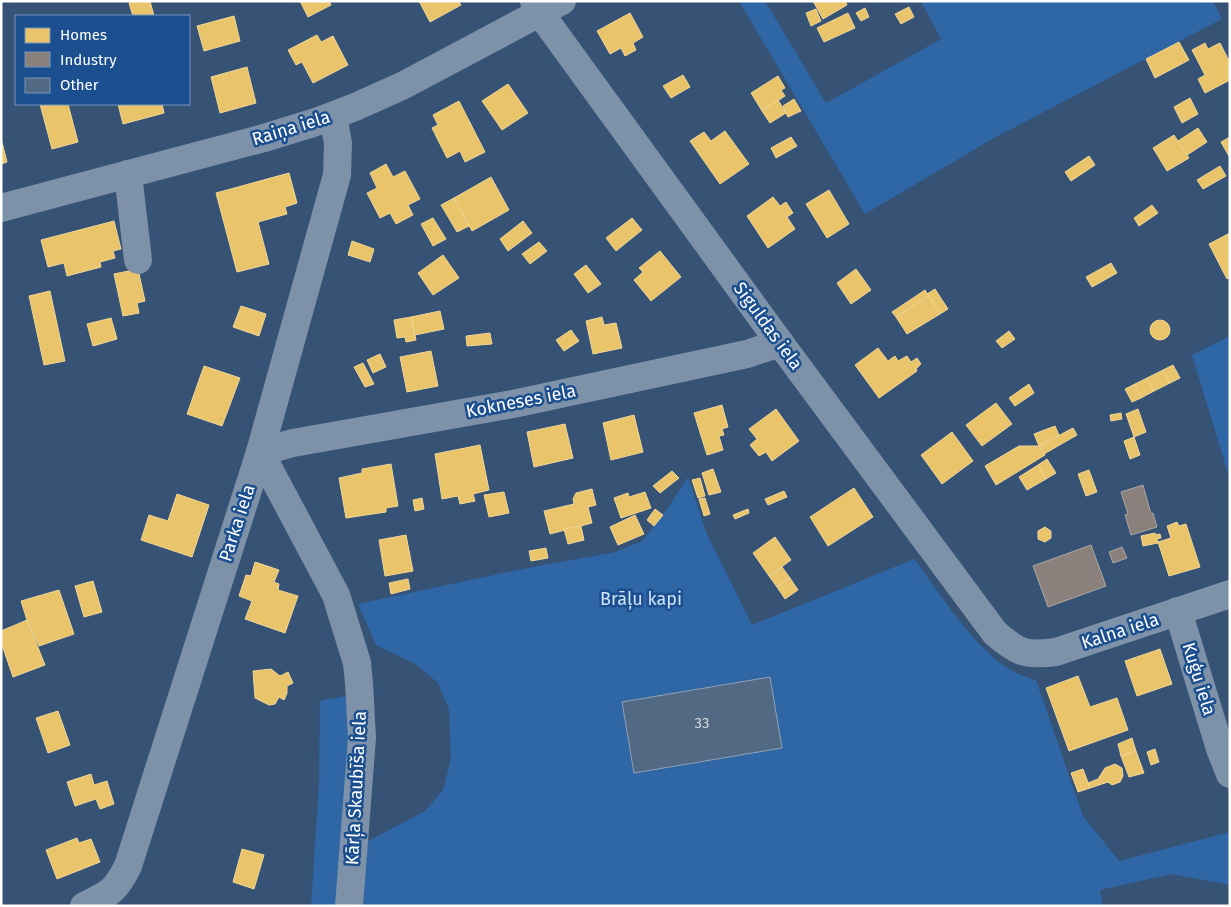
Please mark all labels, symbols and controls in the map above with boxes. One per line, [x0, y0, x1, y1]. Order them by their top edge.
legend [15, 15, 190, 105]
text: Homes [60, 26, 107, 44]
text: Industry [60, 51, 117, 69]
text: Other [60, 76, 99, 94]
street label: Raiņa iela [249, 106, 333, 151]
street label: Siguldas iela [729, 278, 807, 374]
street label: Kokneses iela [464, 380, 578, 422]
street label: Parka iela [214, 482, 260, 564]
park label: Brāļu kapi [600, 588, 682, 611]
street label: Kalna iela [1078, 608, 1162, 654]
street label: Kuģu iela [1177, 640, 1221, 718]
street label: Kārļa Skaubīša iela [341, 710, 372, 866]
house number: 33 [695, 714, 709, 732]

